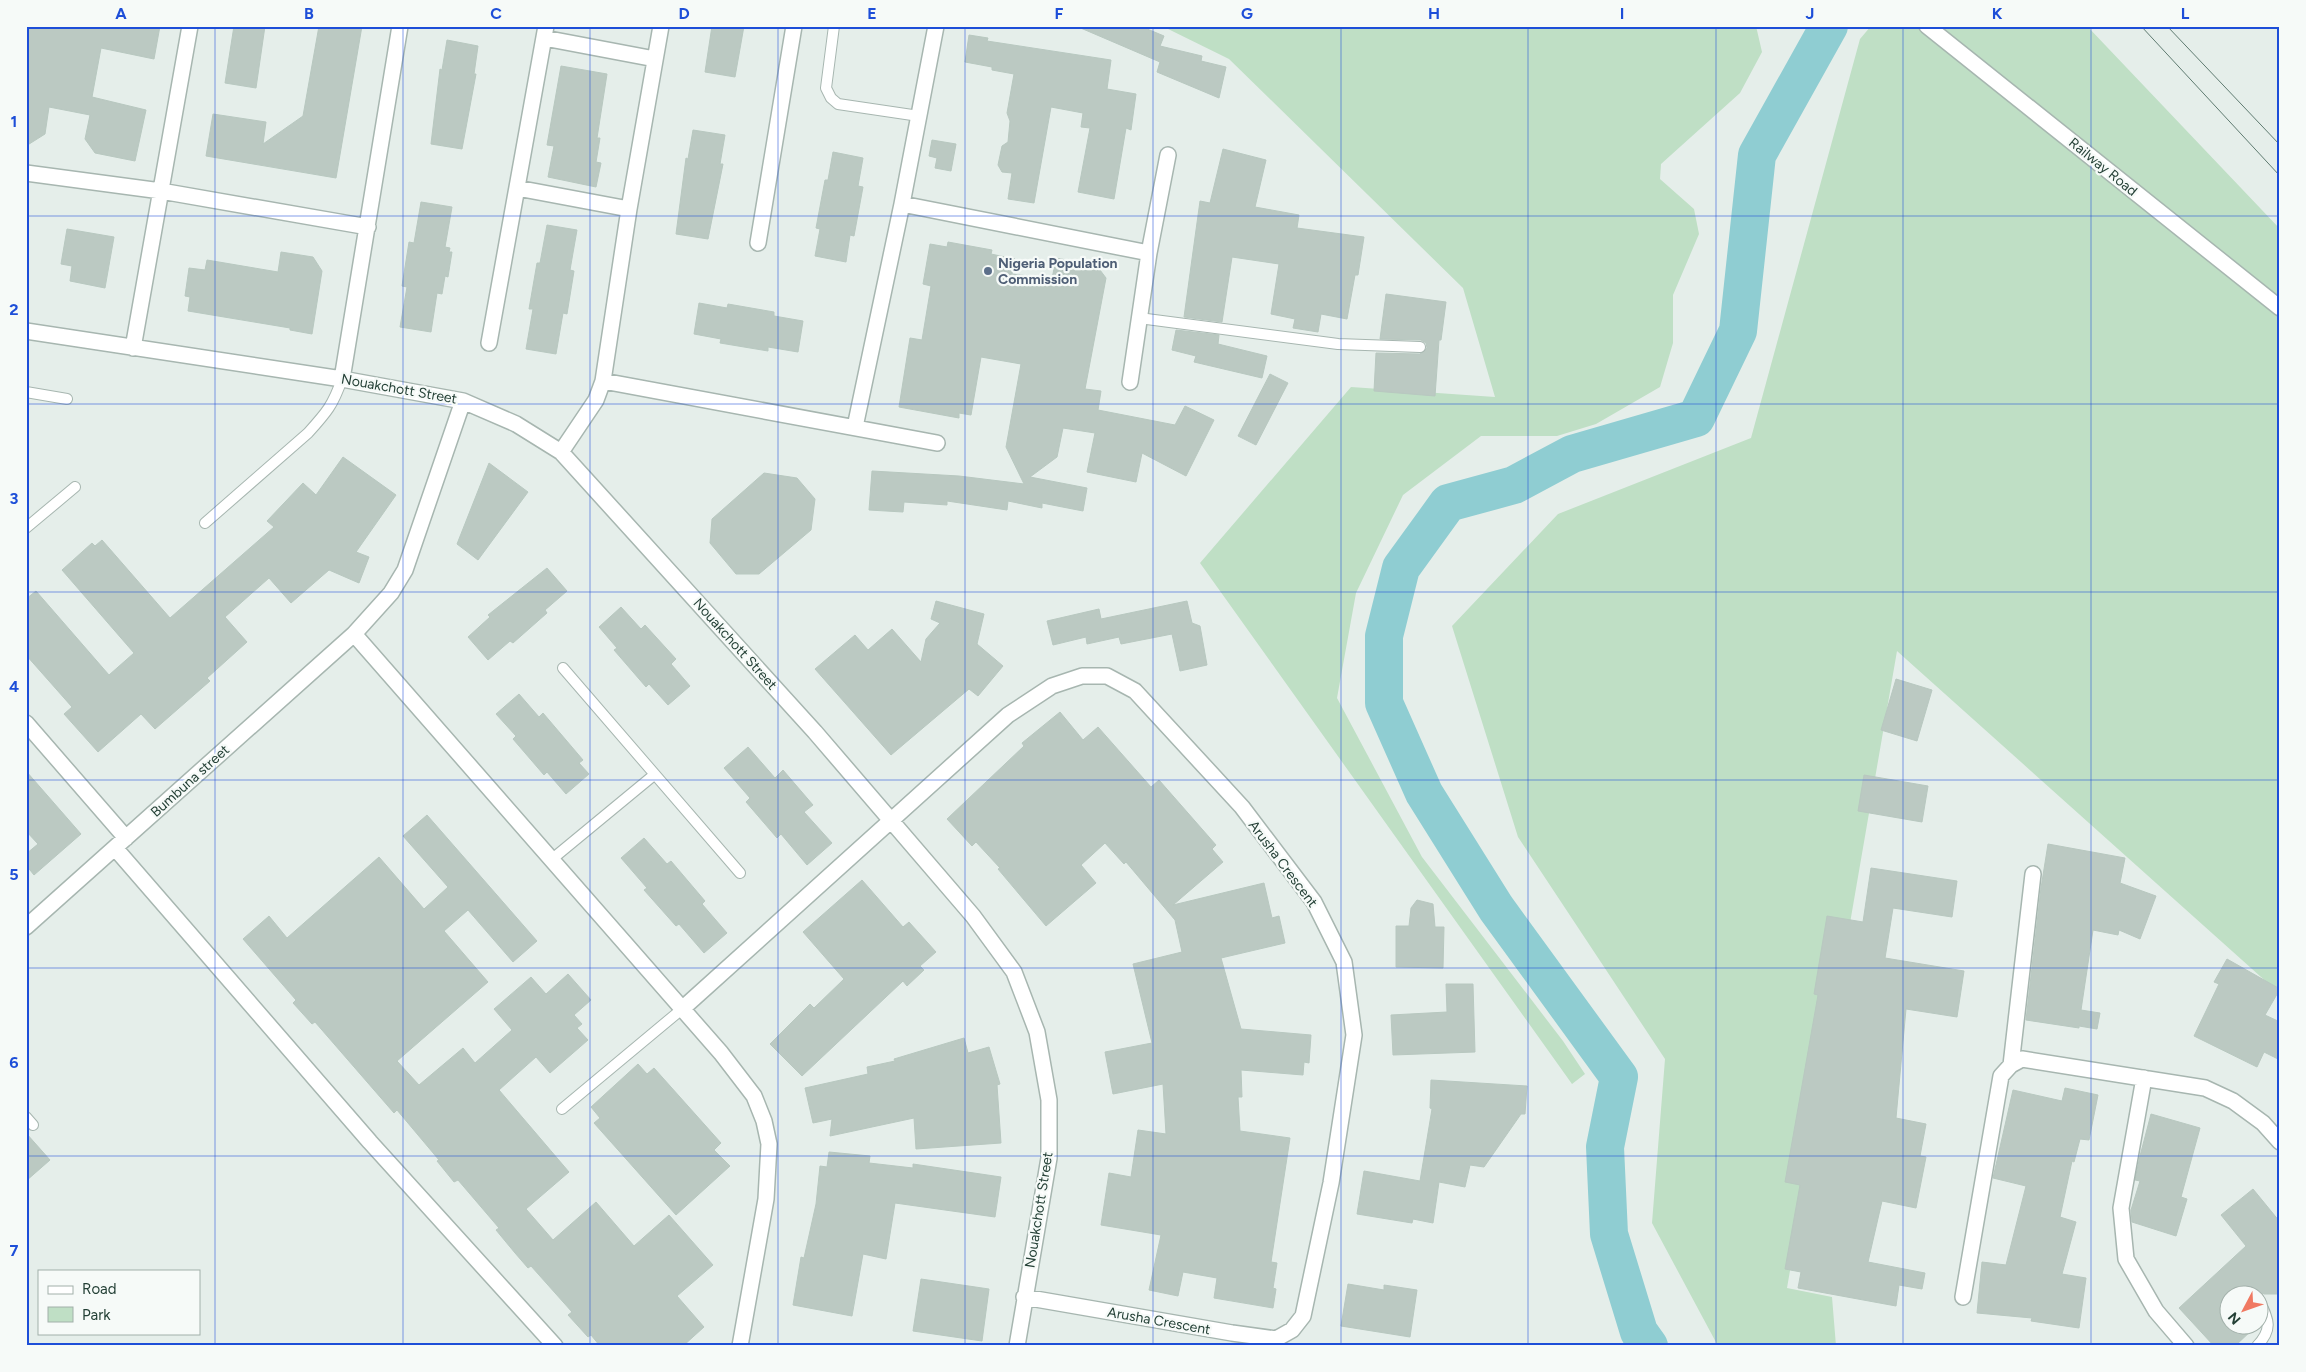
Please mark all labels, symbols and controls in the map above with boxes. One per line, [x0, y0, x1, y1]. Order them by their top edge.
text: A [115, 4, 127, 23]
text: B [304, 4, 314, 23]
text: C [490, 4, 502, 23]
text: D [678, 4, 690, 23]
text: E [867, 4, 877, 23]
text: F [1055, 4, 1064, 23]
text: G [1241, 4, 1253, 23]
text: H [1428, 4, 1440, 23]
text: I [1620, 4, 1624, 23]
text: J [1806, 4, 1814, 23]
text: K [1992, 4, 2003, 23]
text: L [2181, 4, 2190, 23]
text: 1 [11, 112, 17, 131]
street label: Railway Road [2065, 134, 2141, 200]
place label: Nigeria Population Commission [998, 255, 1118, 288]
marker: Nigeria Population Commission [982, 265, 994, 277]
text: 2 [9, 300, 19, 319]
street label: Nouakchott Street [340, 370, 458, 408]
text: 3 [10, 489, 19, 508]
street label: Nouakchott Street [689, 595, 781, 693]
text: 4 [9, 677, 19, 696]
street label: Bumbuna street [147, 741, 233, 821]
street label: Arusha Crescent [1245, 817, 1321, 911]
text: 5 [9, 865, 19, 884]
text: 6 [9, 1053, 19, 1072]
street label: Nouakchott Street [1021, 1151, 1057, 1269]
text: 7 [10, 1241, 19, 1260]
legend [38, 1270, 200, 1334]
text: Road [82, 1280, 117, 1298]
north arrow [2218, 1284, 2268, 1334]
street label: Arusha Crescent [1106, 1304, 1212, 1338]
text: Park [82, 1306, 111, 1324]
text: N [2225, 1309, 2245, 1328]

